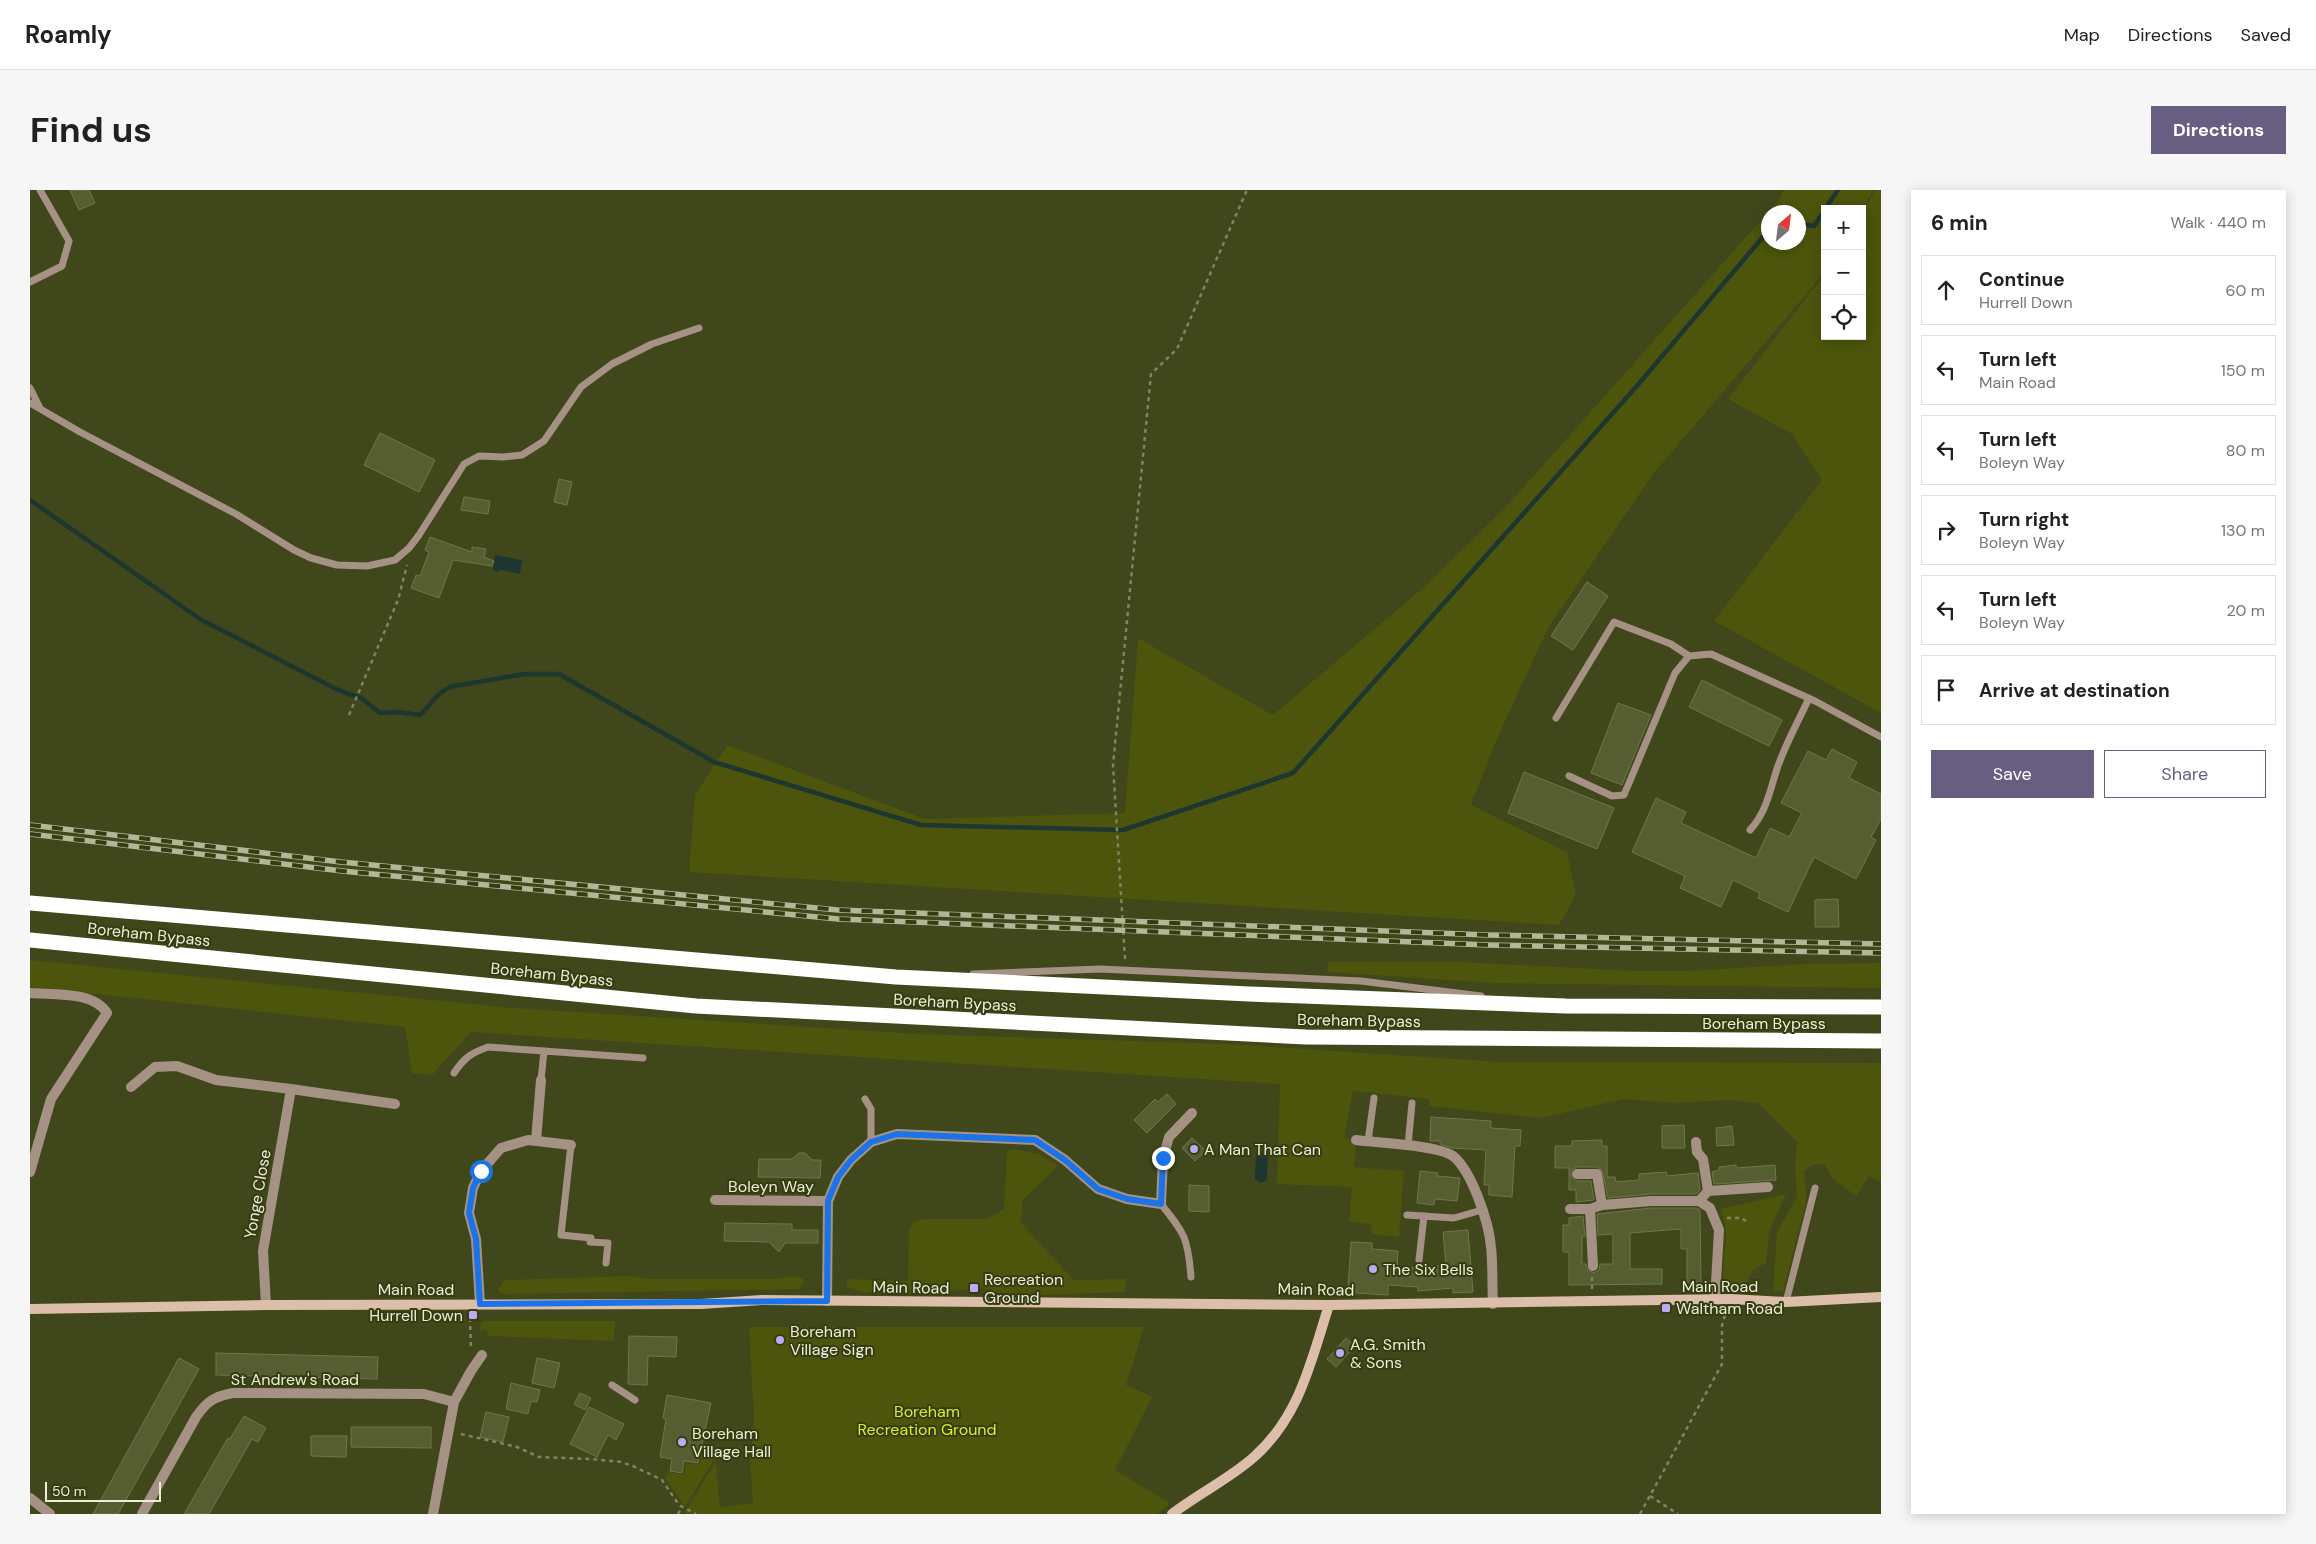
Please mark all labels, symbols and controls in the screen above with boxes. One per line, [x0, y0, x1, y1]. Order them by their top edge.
text: Roamly [25, 19, 112, 50]
text: Map [2064, 23, 2100, 47]
text: Directions [2128, 23, 2213, 47]
text: Saved [2241, 23, 2291, 47]
button: Directions [2151, 106, 2286, 154]
text: Find us [30, 107, 152, 153]
north arrow [1761, 205, 1806, 250]
map controls [1821, 205, 1866, 340]
button: + [1821, 205, 1866, 250]
text: 6 min [1931, 209, 1988, 237]
text: Walk · 440 m [2170, 212, 2266, 233]
button: − [1821, 250, 1866, 295]
text: Continue [1979, 267, 2065, 292]
icon: ahead [1932, 276, 1960, 304]
text: 60 m [2225, 280, 2265, 301]
text: Hurrell Down [1979, 292, 2073, 313]
button: locate [1821, 295, 1866, 340]
text: Turn left [1979, 347, 2057, 372]
icon: left [1932, 356, 1960, 384]
text: 150 m [2221, 360, 2265, 381]
text: Main Road [1979, 372, 2056, 393]
text: Turn left [1979, 427, 2057, 452]
icon: left [1932, 436, 1960, 464]
text: 80 m [2226, 440, 2265, 461]
text: Boleyn Way [1979, 452, 2065, 473]
text: Turn right [1979, 507, 2069, 532]
icon: right [1932, 516, 1960, 544]
text: 130 m [2221, 520, 2265, 541]
text: Boleyn Way [1979, 532, 2065, 553]
text: Turn left [1979, 587, 2057, 612]
icon: left [1932, 596, 1960, 624]
text: 20 m [2226, 600, 2265, 621]
text: Boleyn Way [1979, 612, 2065, 633]
icon: arrive [1932, 676, 1960, 704]
text: Arrive at destination [1979, 678, 2170, 703]
button: Save [1931, 750, 2094, 798]
button: Share [2104, 750, 2266, 798]
street label: Boreham Bypass [86, 918, 212, 951]
street label: Boreham Bypass [489, 958, 615, 991]
street label: Boreham Bypass [893, 989, 1017, 1016]
street label: Boreham Bypass [1297, 1009, 1421, 1032]
street label: Boreham Bypass [1702, 1013, 1826, 1034]
place label: A Man That Can [1204, 1139, 1321, 1160]
marker: A Man That Can [1188, 1143, 1200, 1155]
route end [1152, 1147, 1175, 1170]
street label: Yonge Close [239, 1148, 276, 1240]
route start [470, 1160, 493, 1183]
street label: Boleyn Way [728, 1176, 814, 1197]
place label: The Six Bells [1383, 1259, 1474, 1280]
marker: The Six Bells [1367, 1263, 1379, 1275]
place label: Recreation Ground [984, 1269, 1063, 1308]
street label: Main Road [872, 1276, 950, 1299]
street label: Main Road [1682, 1276, 1758, 1297]
street label: Main Road [1277, 1278, 1355, 1301]
street label: Main Road [378, 1279, 454, 1300]
marker: Recreation Ground [968, 1282, 980, 1294]
place label: Waltham Road [1676, 1298, 1783, 1319]
marker: Waltham Road [1660, 1302, 1672, 1314]
place label: Hurrell Down [369, 1305, 463, 1326]
marker: Hurrell Down [467, 1309, 479, 1321]
place label: Boreham Village Sign [790, 1321, 874, 1360]
marker: Boreham Village Sign [774, 1334, 786, 1346]
place label: A.G. Smith & Sons [1350, 1334, 1426, 1373]
marker: A.G. Smith & Sons [1334, 1347, 1346, 1359]
street label: St Andrew's Road [231, 1369, 359, 1390]
park label: Boreham Recreation Ground [857, 1401, 997, 1440]
place label: Boreham Village Hall [692, 1423, 771, 1462]
marker: Boreham Village Hall [676, 1436, 688, 1448]
scale bar [45, 1479, 161, 1502]
text: 50 m [52, 1482, 86, 1500]

